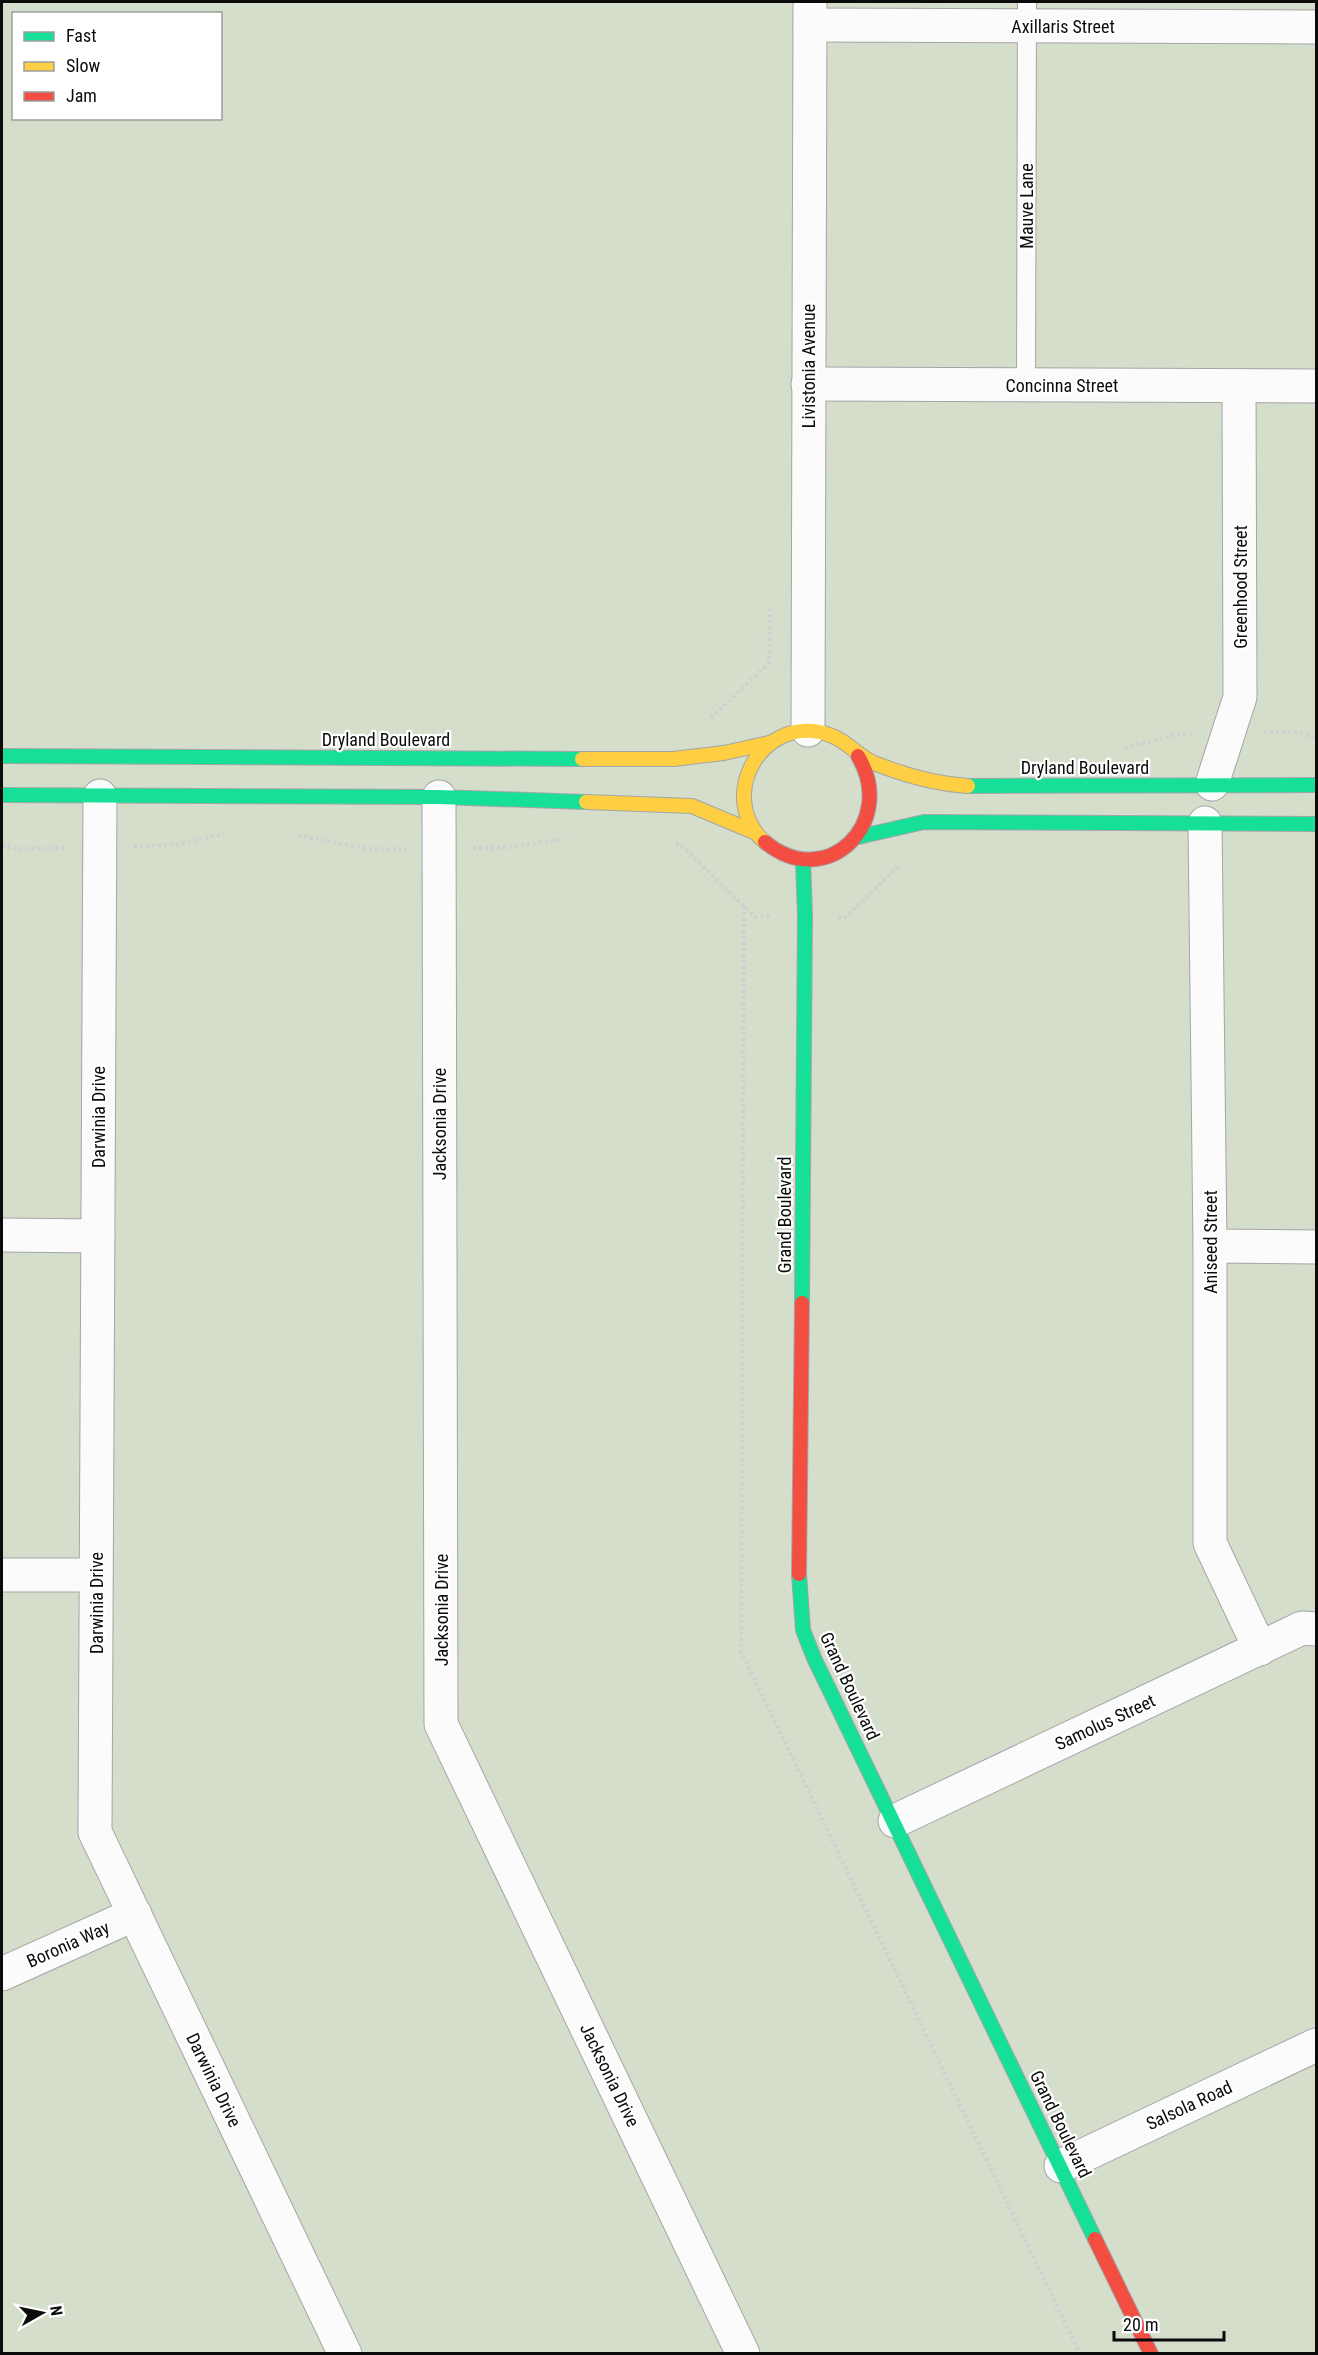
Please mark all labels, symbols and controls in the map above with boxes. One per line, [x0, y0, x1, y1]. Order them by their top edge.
legend [12, 12, 222, 120]
street label: Axillaris Street [1011, 16, 1115, 37]
text: Fast [66, 25, 97, 46]
text: Slow [66, 55, 101, 76]
text: Jam [66, 85, 97, 106]
street label: Mauve Lane [1016, 163, 1037, 249]
street label: Livistonia Avenue [798, 304, 819, 428]
street label: Concinna Street [1006, 375, 1118, 396]
street label: Greenhood Street [1230, 525, 1251, 649]
street label: Dryland Boulevard [322, 729, 450, 750]
street label: Dryland Boulevard [1021, 757, 1149, 778]
street label: Darwinia Drive [88, 1066, 109, 1168]
street label: Jacksonia Drive [429, 1068, 450, 1180]
street label: Grand Boulevard [774, 1157, 795, 1273]
street label: Aniseed Street [1200, 1190, 1221, 1294]
street label: Darwinia Drive [86, 1552, 107, 1654]
street label: Jacksonia Drive [431, 1554, 452, 1666]
street label: Grand Boulevard [816, 1629, 884, 1743]
street label: Samolus Street [1052, 1690, 1158, 1754]
street label: Boronia Way [23, 1916, 113, 1972]
street label: Jacksonia Drive [576, 2020, 644, 2130]
street label: Darwinia Drive [182, 2030, 246, 2130]
street label: Grand Boulevard [1026, 2067, 1096, 2181]
street label: Salsola Road [1143, 2076, 1235, 2134]
north arrow [12, 2283, 72, 2343]
text: N [46, 2304, 66, 2317]
scale bar [1114, 2304, 1224, 2342]
text: 20 m [1123, 2314, 1158, 2335]

